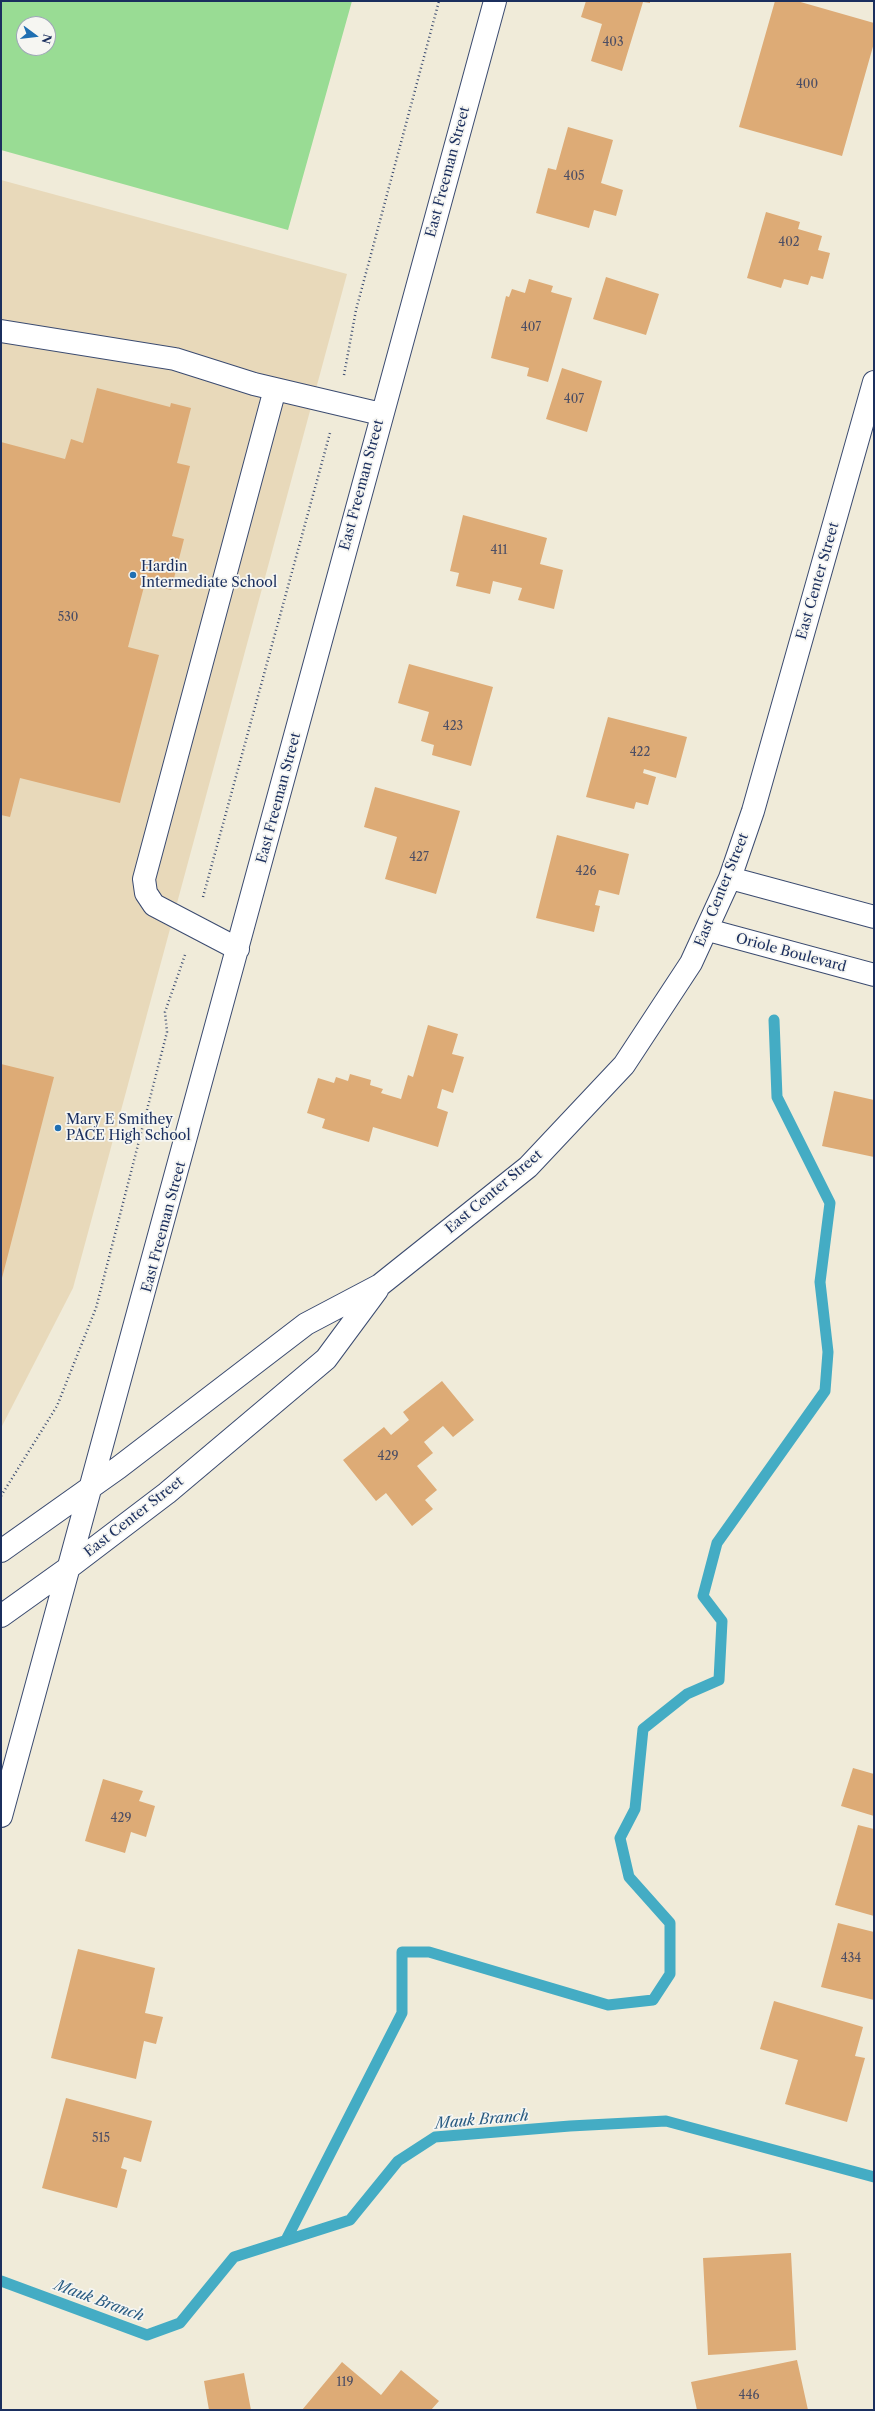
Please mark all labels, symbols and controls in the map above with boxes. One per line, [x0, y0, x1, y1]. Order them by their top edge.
north arrow [16, 16, 56, 56]
text: N [39, 32, 55, 45]
house number: 403 [602, 36, 624, 50]
house number: 400 [796, 78, 818, 92]
street label: East Freeman Street [422, 105, 474, 239]
house number: 405 [563, 170, 585, 184]
house number: 402 [778, 236, 800, 250]
house number: 407 [521, 321, 541, 335]
house number: 407 [564, 393, 584, 407]
street label: East Freeman Street [336, 418, 388, 552]
street label: East Center Street [793, 520, 843, 642]
house number: 411 [490, 544, 508, 558]
place label: Hardin Intermediate School [141, 559, 277, 592]
marker: Hardin Intermediate School [128, 570, 138, 580]
house number: 530 [58, 611, 78, 625]
house number: 423 [443, 720, 463, 734]
street label: East Freeman Street [253, 731, 305, 865]
house number: 422 [630, 746, 650, 760]
street label: East Center Street [692, 831, 752, 949]
house number: 427 [409, 851, 429, 865]
house number: 426 [576, 865, 596, 879]
street label: Oriole Boulevard [734, 930, 848, 976]
place label: Mary E Smithey PACE High School [66, 1112, 191, 1144]
marker: Mary E Smithey PACE High School [53, 1123, 63, 1133]
street label: East Center Street [442, 1147, 546, 1237]
street label: East Freeman Street [138, 1160, 190, 1294]
house number: 429 [378, 1450, 398, 1464]
street label: East Center Street [81, 1473, 187, 1561]
house number: 429 [111, 1812, 131, 1826]
house number: 434 [841, 1952, 861, 1966]
water label: Mauk Branch [435, 2107, 529, 2133]
house number: 515 [92, 2132, 110, 2146]
water label: Mauk Branch [52, 2277, 146, 2325]
house number: 119 [336, 2376, 354, 2390]
house number: 446 [739, 2389, 759, 2403]

